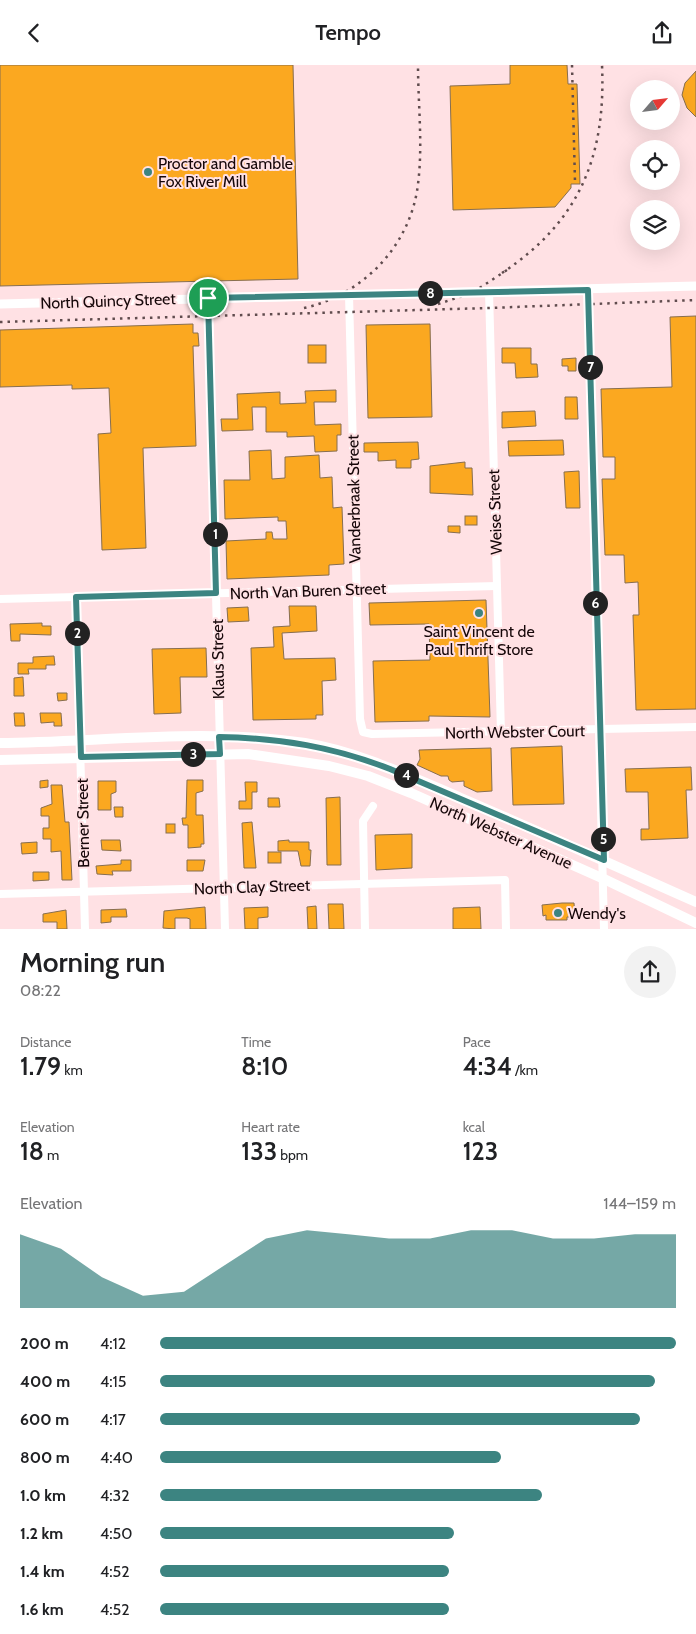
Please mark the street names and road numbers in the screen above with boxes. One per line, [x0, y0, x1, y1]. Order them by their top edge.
street label: North Quincy Street [40, 289, 177, 313]
street label: Vanderbraak Street [343, 434, 365, 564]
street label: Weise Street [484, 468, 506, 555]
street label: North Van Buren Street [229, 579, 387, 603]
street label: Klaus Street [208, 618, 228, 699]
street label: North Webster Court [445, 721, 586, 743]
street label: Berner Street [73, 777, 93, 868]
street label: North Webster Avenue [427, 793, 575, 873]
street label: North Clay Street [194, 875, 311, 899]

